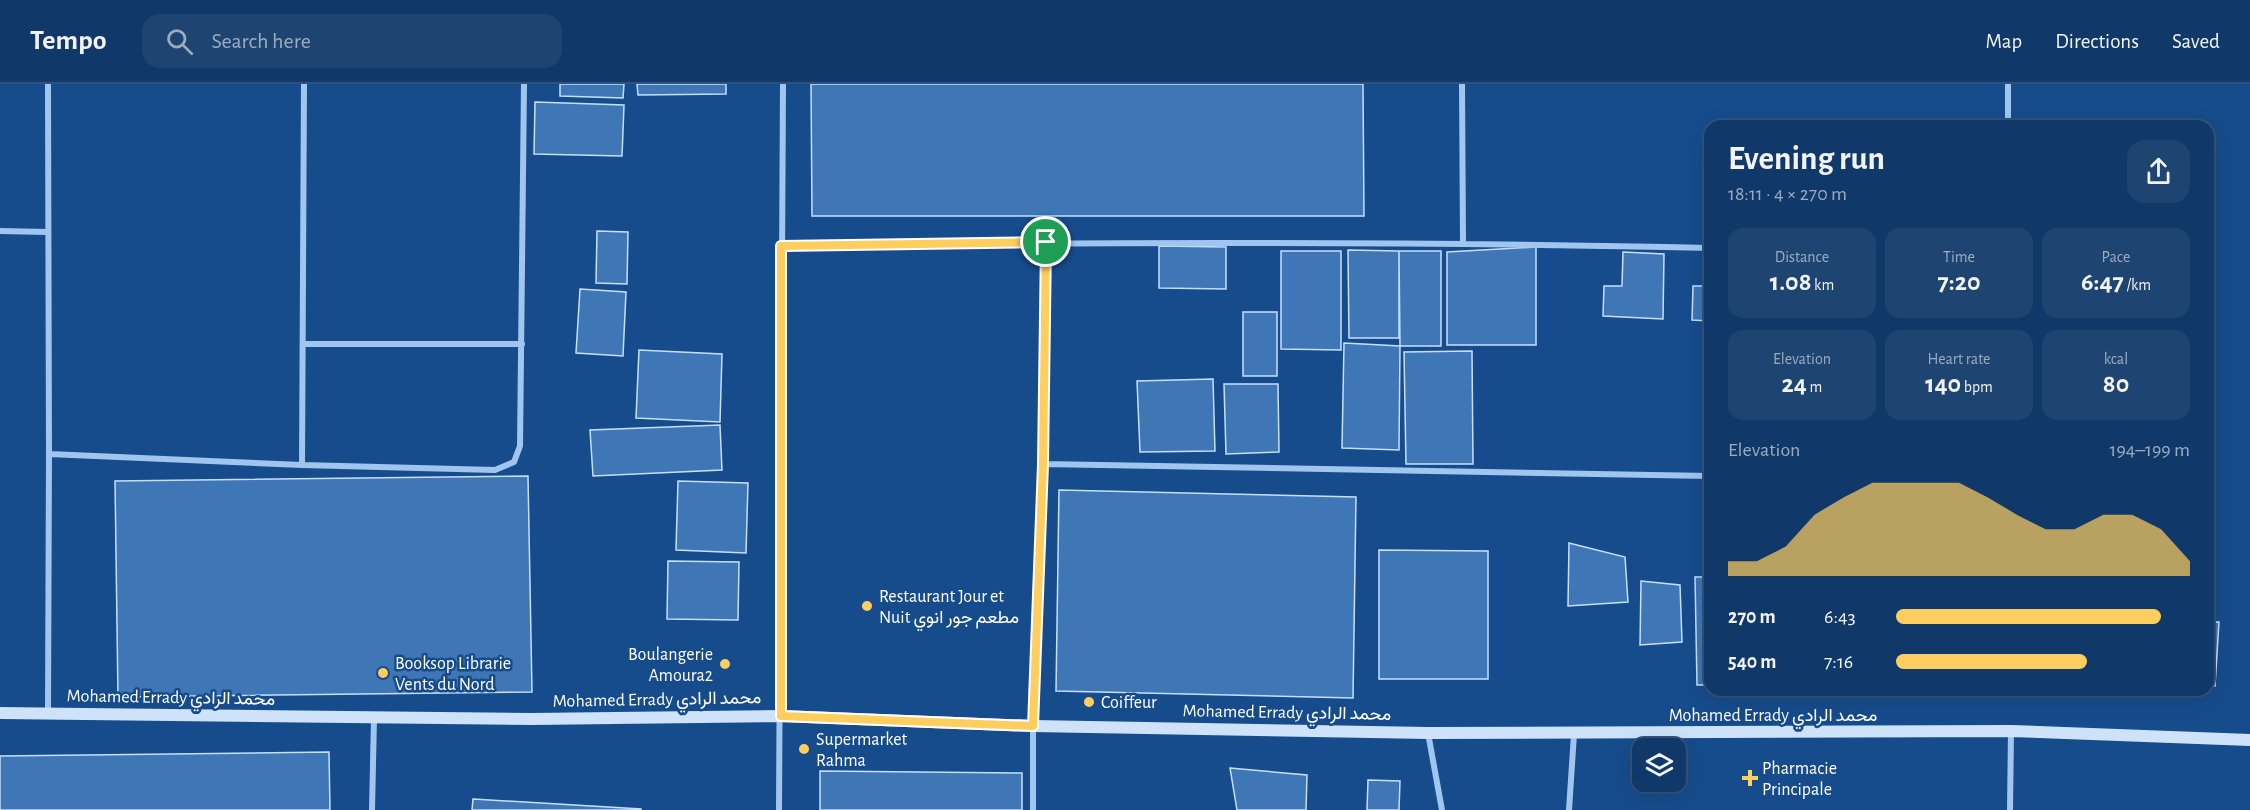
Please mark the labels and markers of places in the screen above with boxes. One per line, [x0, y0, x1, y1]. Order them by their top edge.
pin [1020, 216, 1071, 267]
place label: Restaurant Jour et Nuit مطعم جور انوي [879, 588, 1019, 632]
marker: Restaurant Jour et Nuit مطعم جور انوي [860, 599, 874, 613]
place label: Boulangerie Amoura2 [628, 646, 713, 685]
place label: Booksop Librarie Vents du Nord [395, 655, 511, 694]
marker: Boulangerie Amoura2 [718, 657, 732, 671]
marker: Booksop Librarie Vents du Nord [376, 666, 390, 680]
place label: Coiffeur [1101, 694, 1157, 712]
marker: Coiffeur [1082, 695, 1096, 709]
place label: Supermarket Rahma [816, 731, 908, 770]
marker: Supermarket Rahma [797, 742, 811, 756]
place label: Pharmacie Principale [1762, 760, 1837, 799]
marker: Pharmacie Principale [1743, 771, 1757, 785]

